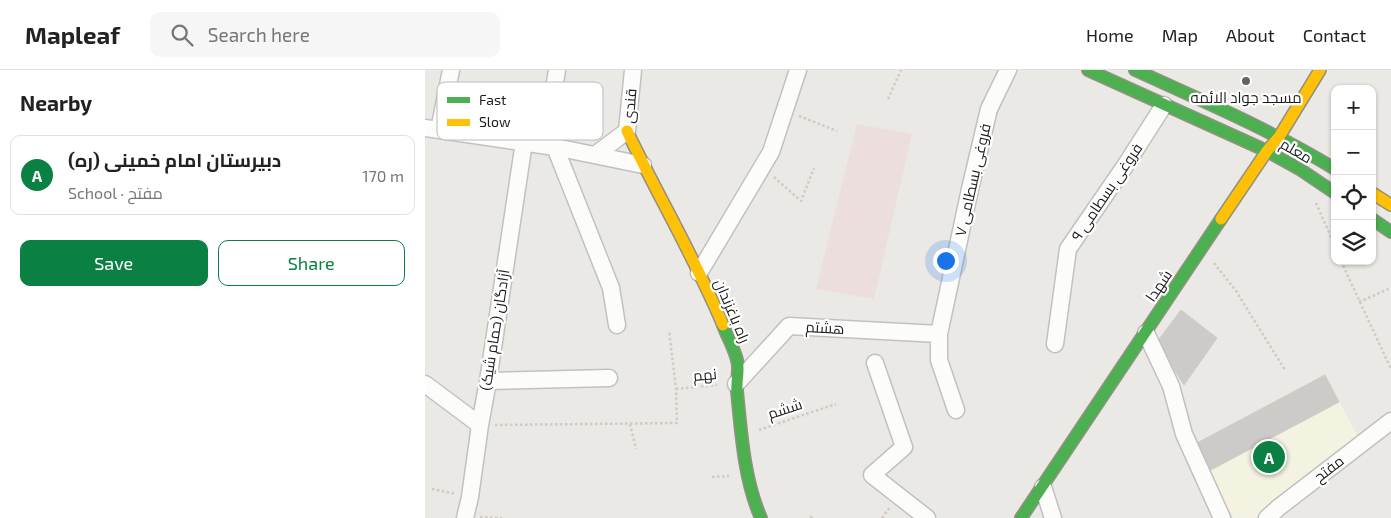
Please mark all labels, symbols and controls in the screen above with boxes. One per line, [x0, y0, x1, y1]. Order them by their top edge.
search box [150, 12, 500, 57]
text: Mapleaf [25, 20, 120, 49]
icon: search [168, 21, 196, 49]
text: Search here [208, 23, 310, 46]
text: Home [1086, 24, 1134, 46]
text: Map [1162, 24, 1198, 46]
text: About [1226, 24, 1275, 46]
text: Contact [1303, 24, 1366, 46]
marker: مسجد جواد الائمه [1240, 75, 1252, 87]
legend [437, 82, 603, 140]
map controls [1331, 85, 1376, 265]
button: + [1331, 85, 1376, 130]
street label: قندی [619, 88, 641, 124]
place label: مسجد جواد الائمه [1190, 88, 1302, 107]
text: Nearby [20, 90, 92, 115]
text: Fast [479, 91, 506, 108]
text: Slow [479, 113, 511, 130]
street label: فروغی بسطامی ۷ [950, 122, 996, 238]
button: − [1331, 130, 1376, 175]
street label: معلم [1276, 134, 1316, 168]
street label: فروغی بسطامی ۹ [1067, 139, 1147, 245]
text: دبیرستان امام خمینی (ره) [68, 148, 281, 171]
text: A [32, 166, 42, 185]
text: 170 m [362, 166, 404, 185]
button: locate [1331, 175, 1376, 220]
text: School · مفتح [68, 183, 163, 202]
button: layers [1331, 220, 1376, 265]
button: Save [20, 240, 208, 286]
button: Share [218, 240, 405, 286]
your location [933, 248, 959, 274]
street label: شهدا [1141, 266, 1177, 306]
street label: آزادگان (حمام شیک) [476, 268, 514, 392]
street label: راه باغزندان [710, 276, 754, 346]
street label: هشتم [805, 317, 845, 339]
street label: نهم [692, 364, 718, 386]
street label: ششم [765, 394, 805, 424]
pin: A [1253, 438, 1285, 476]
street label: مفتح [1310, 451, 1349, 488]

